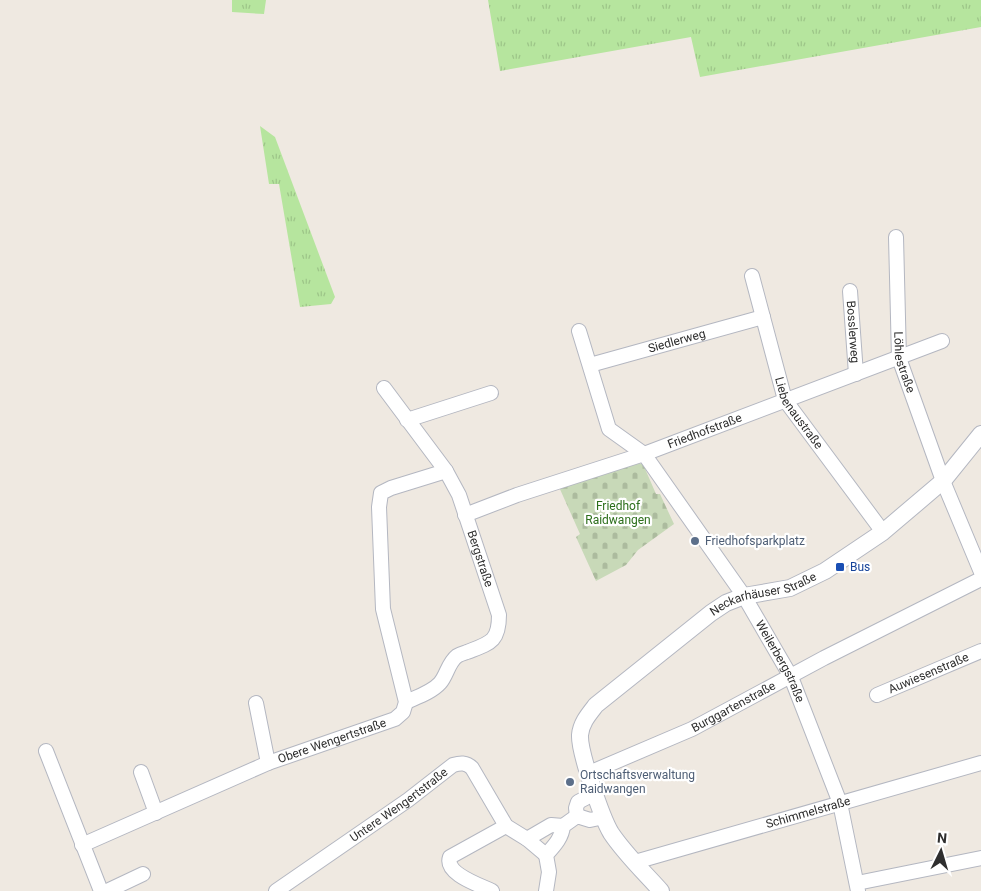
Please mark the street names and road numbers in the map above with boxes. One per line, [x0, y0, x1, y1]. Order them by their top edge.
street label: Bosslerweg [844, 300, 862, 363]
street label: Siedlerweg [647, 326, 707, 356]
street label: Löhlestraße [891, 331, 918, 395]
street label: Liebenaustraße [772, 375, 826, 452]
street label: Friedhofstraße [666, 411, 744, 451]
street label: Bergstraße [464, 529, 496, 589]
street label: Neckarhäuser Straße [707, 569, 819, 619]
street label: Weilerbergstraße [753, 618, 807, 704]
street label: Auwiesenstraße [886, 650, 971, 696]
street label: Burggartenstraße [689, 678, 778, 735]
street label: Obere Wengertstraße [276, 716, 388, 766]
street label: Untere Wengertstraße [347, 765, 450, 845]
street label: Schimmelstraße [764, 794, 852, 831]

